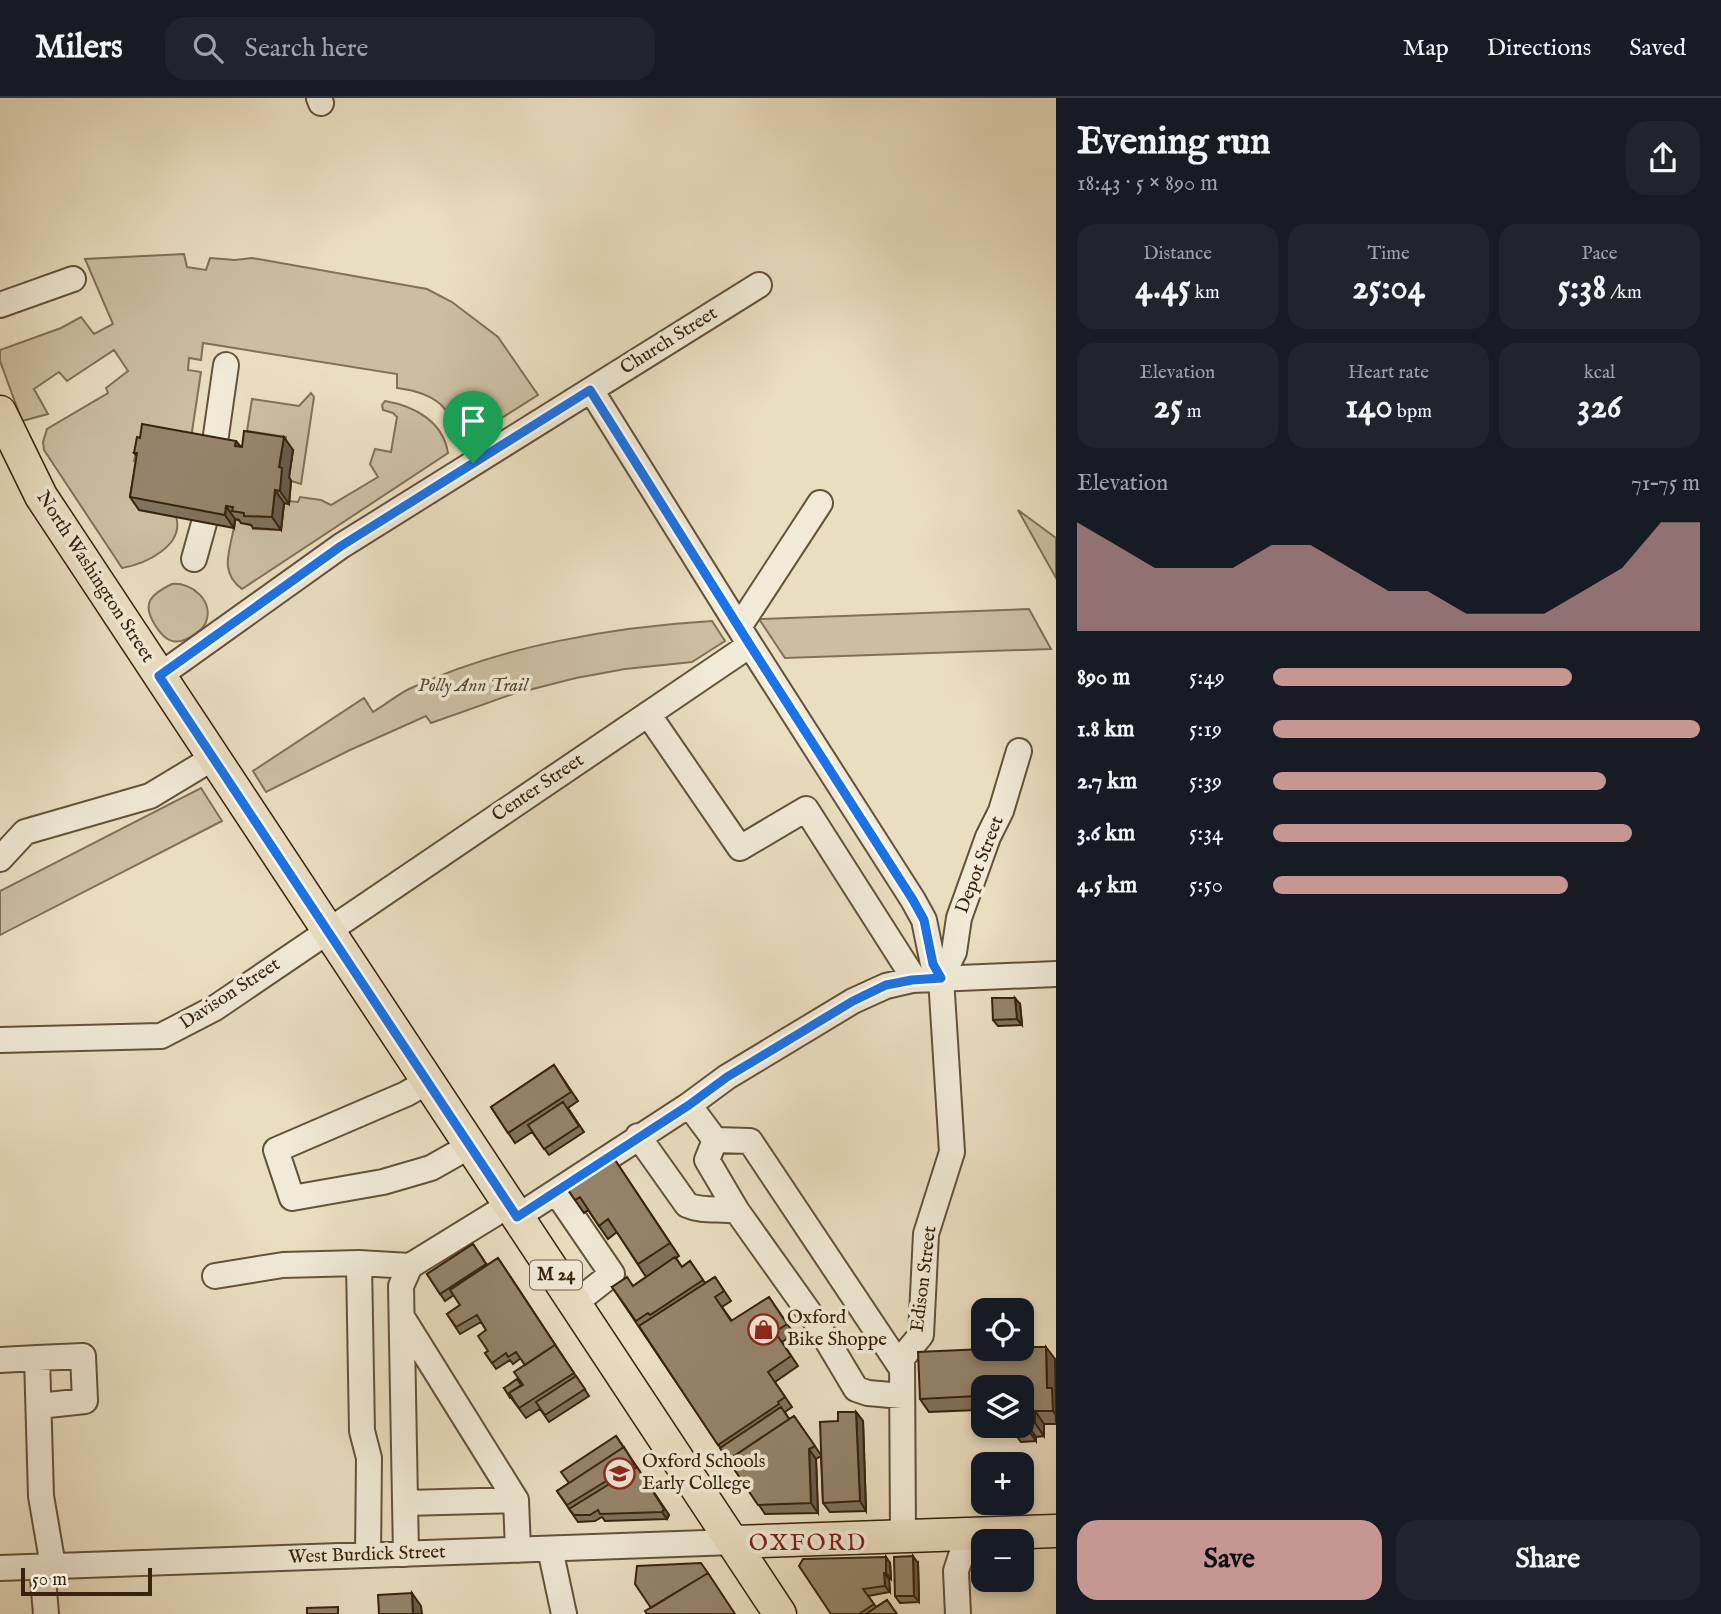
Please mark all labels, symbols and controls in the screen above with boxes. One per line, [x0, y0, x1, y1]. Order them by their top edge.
search box [165, 17, 655, 80]
text: Milers [35, 27, 123, 69]
icon: search [189, 29, 227, 67]
text: Search here [245, 32, 369, 65]
text: Map [1403, 33, 1449, 64]
text: Directions [1487, 33, 1591, 64]
text: Saved [1629, 33, 1686, 64]
text: Evening run [1077, 119, 1271, 167]
button: share [1626, 121, 1700, 195]
text: 18:43 · 5 × 890 m [1077, 169, 1218, 198]
text: Distance [1143, 242, 1212, 266]
text: Time [1367, 242, 1410, 266]
text: Pace [1582, 242, 1617, 266]
text: 4.45 [1135, 266, 1191, 311]
text: 25:04 [1352, 266, 1425, 311]
text: 5:38 [1557, 266, 1606, 311]
text: km [1191, 281, 1220, 305]
text: /km [1606, 281, 1642, 305]
street label: Church Street [616, 301, 722, 380]
text: Elevation [1140, 361, 1215, 385]
text: Heart rate [1348, 361, 1429, 385]
text: kcal [1584, 361, 1615, 385]
text: 25 [1154, 385, 1183, 430]
text: 140 [1345, 385, 1393, 430]
text: 326 [1577, 385, 1622, 430]
pin [443, 391, 503, 463]
text: m [1183, 400, 1201, 424]
text: bpm [1393, 400, 1432, 424]
icon: arrive [454, 402, 492, 440]
text: Elevation [1077, 469, 1168, 498]
text: 71–75 m [1631, 469, 1700, 498]
street label: North Washington Street [31, 487, 160, 668]
text: 890 m [1077, 663, 1130, 692]
text: 5:49 [1189, 663, 1225, 692]
park label: Polly Ann Trail [418, 674, 530, 698]
text: 1.8 km [1077, 715, 1135, 744]
text: 5:19 [1189, 715, 1222, 744]
street label: Center Street [487, 748, 589, 828]
text: 2.7 km [1077, 767, 1137, 796]
text: 5:39 [1189, 767, 1222, 796]
street label: Depot Street [950, 812, 1010, 917]
text: 3.6 km [1077, 819, 1135, 848]
text: 5:34 [1189, 819, 1223, 848]
text: 4.5 km [1077, 871, 1137, 900]
text: 5:50 [1189, 871, 1223, 900]
street label: Davison Street [175, 952, 285, 1035]
street label: Edison Street [906, 1224, 942, 1333]
road number: M 24 [530, 1260, 582, 1290]
map controls [971, 1298, 1034, 1592]
button: locate [971, 1298, 1034, 1361]
place label: Oxford Bike Shoppe [787, 1306, 887, 1352]
shop icon: Oxford Bike Shoppe [747, 1312, 781, 1346]
button: layers [971, 1375, 1034, 1438]
place label: Oxford Schools Early College [642, 1450, 765, 1496]
button: + [971, 1452, 1034, 1515]
school or university icon: Oxford Schools Early College [602, 1456, 636, 1490]
button: Save [1077, 1520, 1382, 1600]
button: Share [1396, 1520, 1700, 1600]
district label: OXFORD [749, 1529, 867, 1558]
button: − [971, 1529, 1034, 1592]
street label: West Burdick Street [288, 1540, 447, 1570]
scale bar [21, 1565, 152, 1597]
text: 50 m [32, 1568, 67, 1592]

